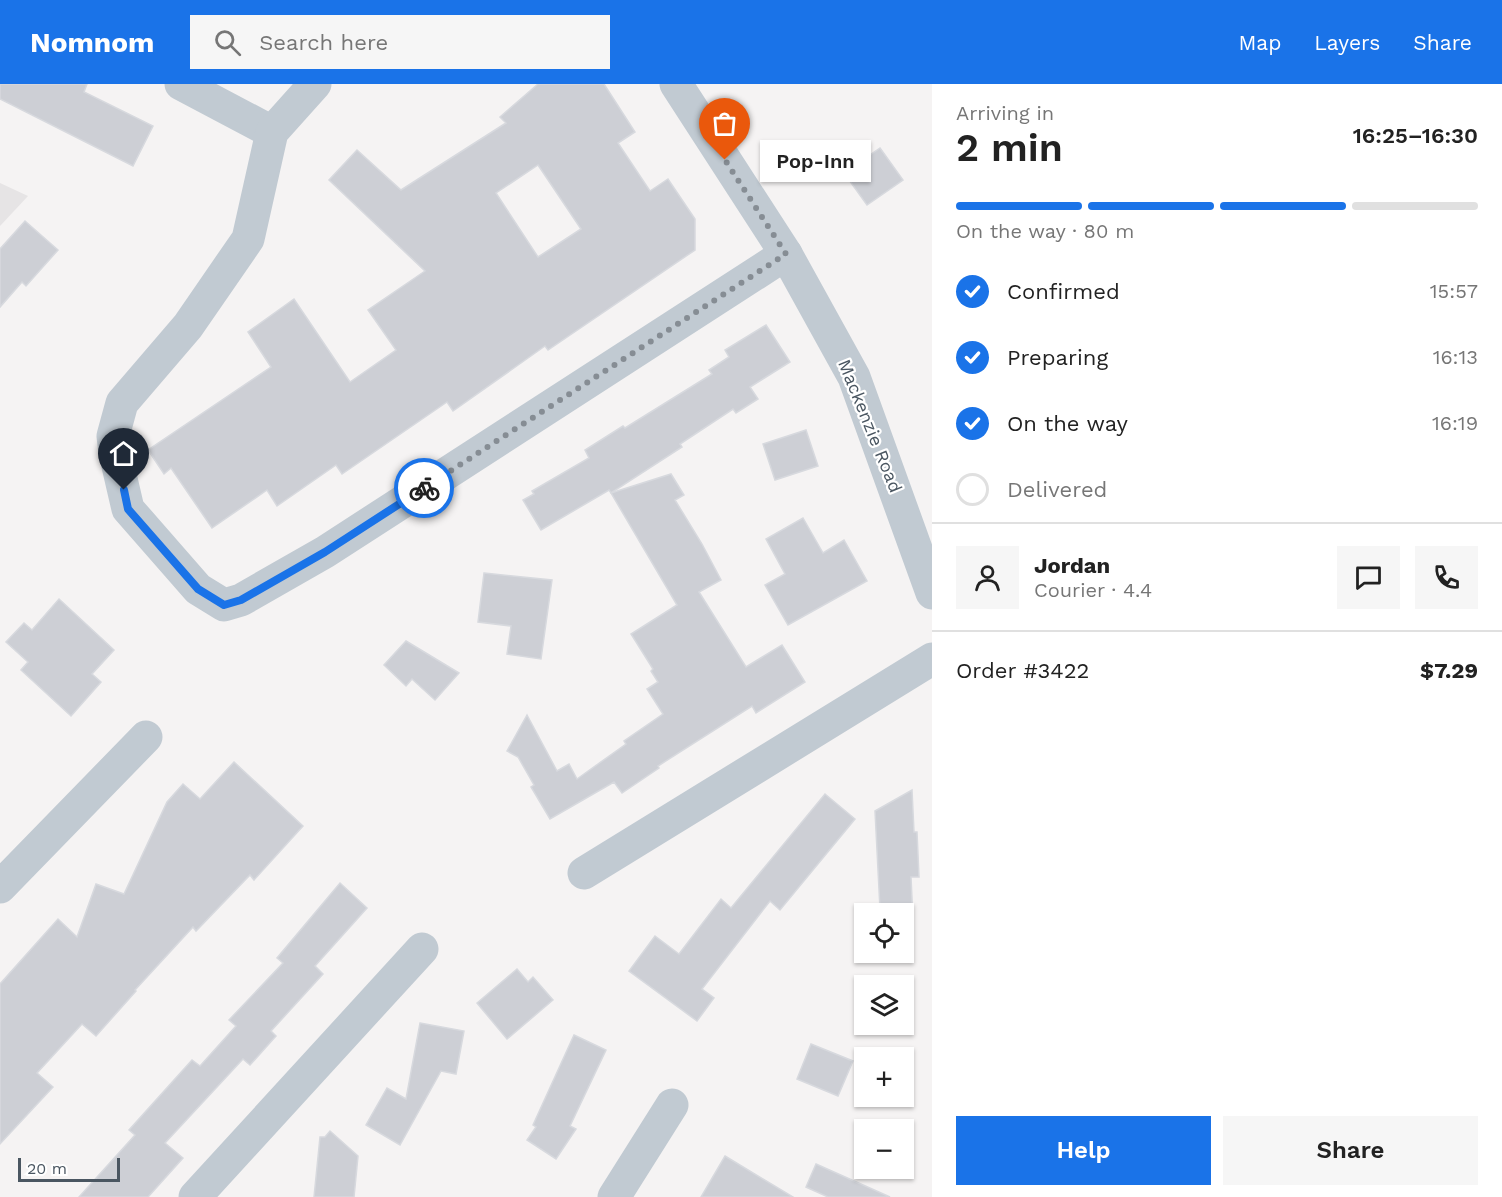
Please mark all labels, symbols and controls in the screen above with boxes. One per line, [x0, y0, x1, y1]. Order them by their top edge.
search box [190, 15, 610, 69]
text: Nomnom [30, 26, 154, 59]
icon: search [211, 26, 244, 59]
text: Search here [259, 30, 388, 55]
text: Map [1238, 30, 1281, 55]
text: Layers [1314, 30, 1380, 55]
text: Share [1413, 30, 1472, 55]
pin [699, 98, 750, 160]
text: Arriving in [956, 101, 1054, 125]
icon: bag [708, 107, 741, 140]
text: 16:25–16:30 [1353, 123, 1478, 148]
text: 2 min [956, 125, 1063, 170]
callout: Pop-Inn [761, 139, 872, 181]
text: Pop-Inn [776, 149, 855, 173]
text: On the way · 80 m [956, 219, 1134, 243]
icon: check [956, 275, 989, 308]
text: Confirmed [1007, 279, 1120, 304]
text: 15:57 [1430, 279, 1478, 303]
icon: check [956, 341, 989, 374]
text: Preparing [1007, 345, 1108, 370]
text: 16:13 [1433, 345, 1478, 369]
street label: Mackenzie Road [834, 356, 907, 495]
icon: check [956, 407, 989, 440]
text: On the way [1007, 411, 1128, 436]
text: 16:19 [1432, 411, 1478, 435]
pin [98, 428, 149, 490]
icon: home [107, 437, 140, 470]
courier [394, 458, 454, 518]
icon: bike [408, 472, 441, 505]
text: Delivered [1007, 477, 1107, 502]
button: person [956, 546, 1019, 609]
button: chat [1337, 546, 1400, 609]
button: phone [1415, 546, 1478, 609]
text: Jordan [1034, 553, 1110, 578]
text: Courier · 4.4 [1034, 578, 1152, 602]
text: Order #3422 [956, 658, 1089, 683]
text: $7.29 [1420, 658, 1478, 683]
map controls [854, 903, 914, 1179]
button: locate [854, 903, 914, 963]
button: layers [854, 975, 914, 1035]
button: + [854, 1047, 914, 1107]
button: Help [956, 1116, 1211, 1185]
button: Share [1223, 1116, 1478, 1185]
button: − [854, 1119, 914, 1179]
scale bar [18, 1155, 120, 1182]
text: 20 m [27, 1159, 67, 1178]

